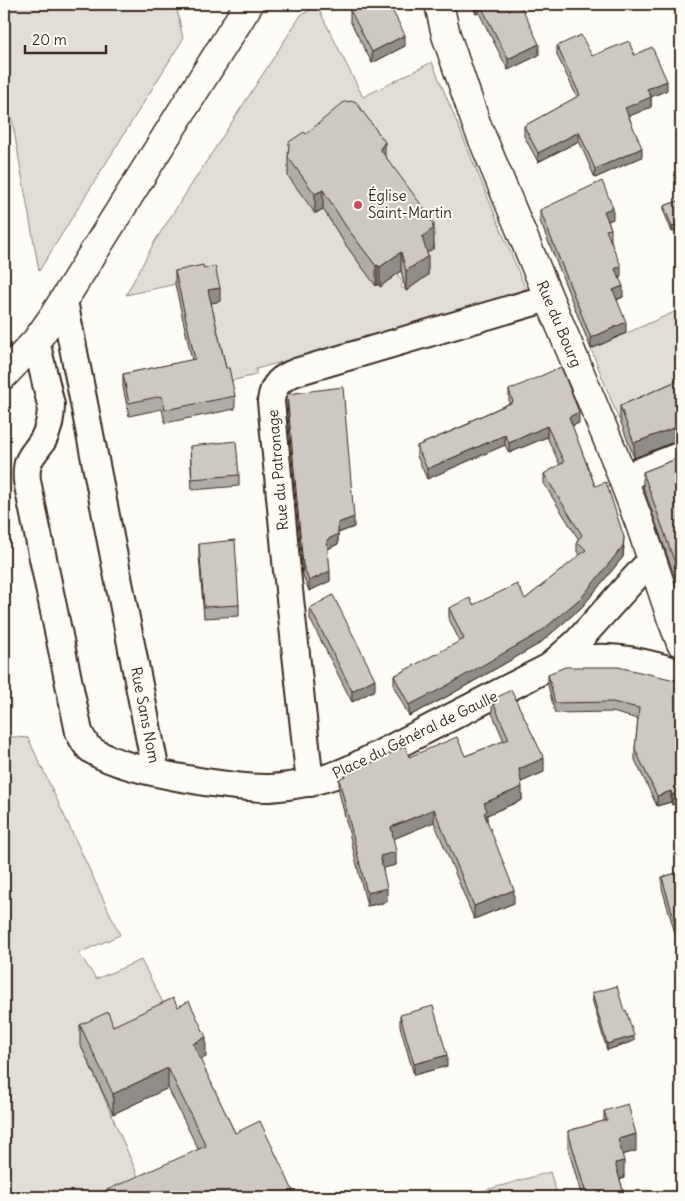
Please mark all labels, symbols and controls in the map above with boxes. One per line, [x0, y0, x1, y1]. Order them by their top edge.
scale bar [25, 22, 106, 54]
text: 20 m [32, 30, 67, 49]
place label: Église Saint-Martin [368, 186, 452, 222]
marker: Église Saint-Martin [352, 199, 364, 211]
street label: Rue du Bourg [533, 278, 586, 370]
street label: Rue du Patronage [263, 409, 292, 531]
street label: Rue Sans Nom [127, 665, 164, 765]
street label: Place du Général de Gaulle [329, 686, 500, 783]

